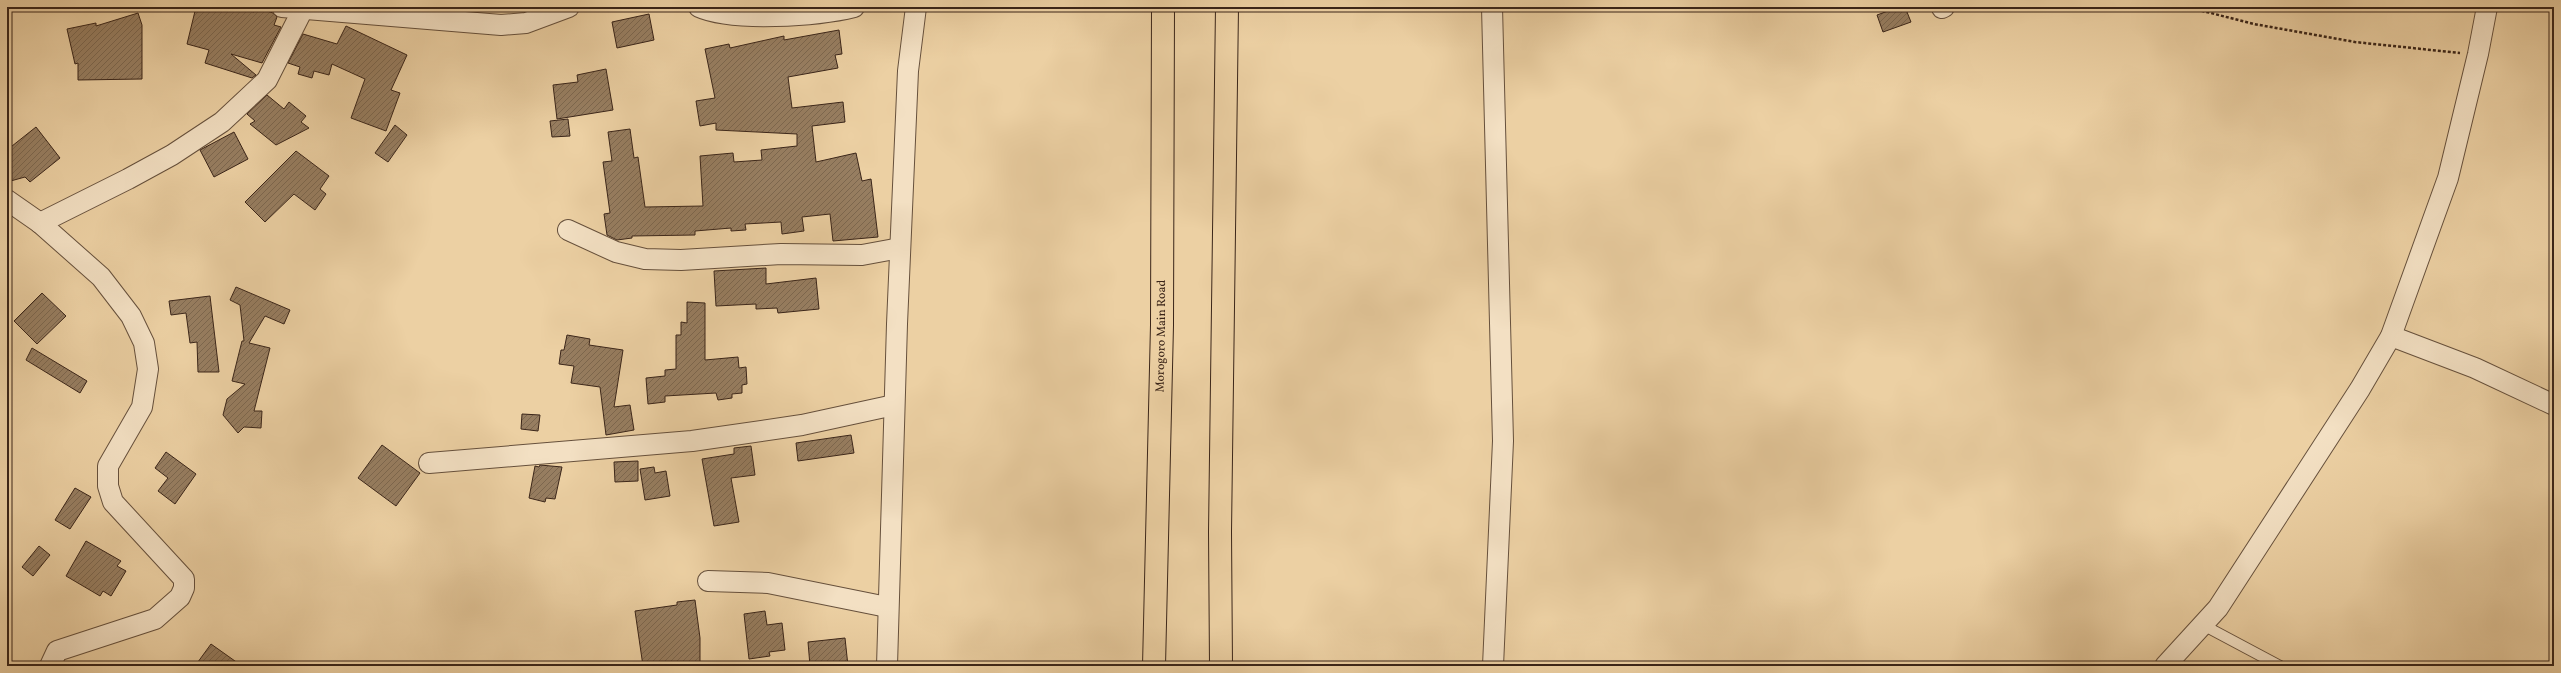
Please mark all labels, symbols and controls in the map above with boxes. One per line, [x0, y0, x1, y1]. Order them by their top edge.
street label: Morogoro Main Road [1152, 280, 1170, 393]

